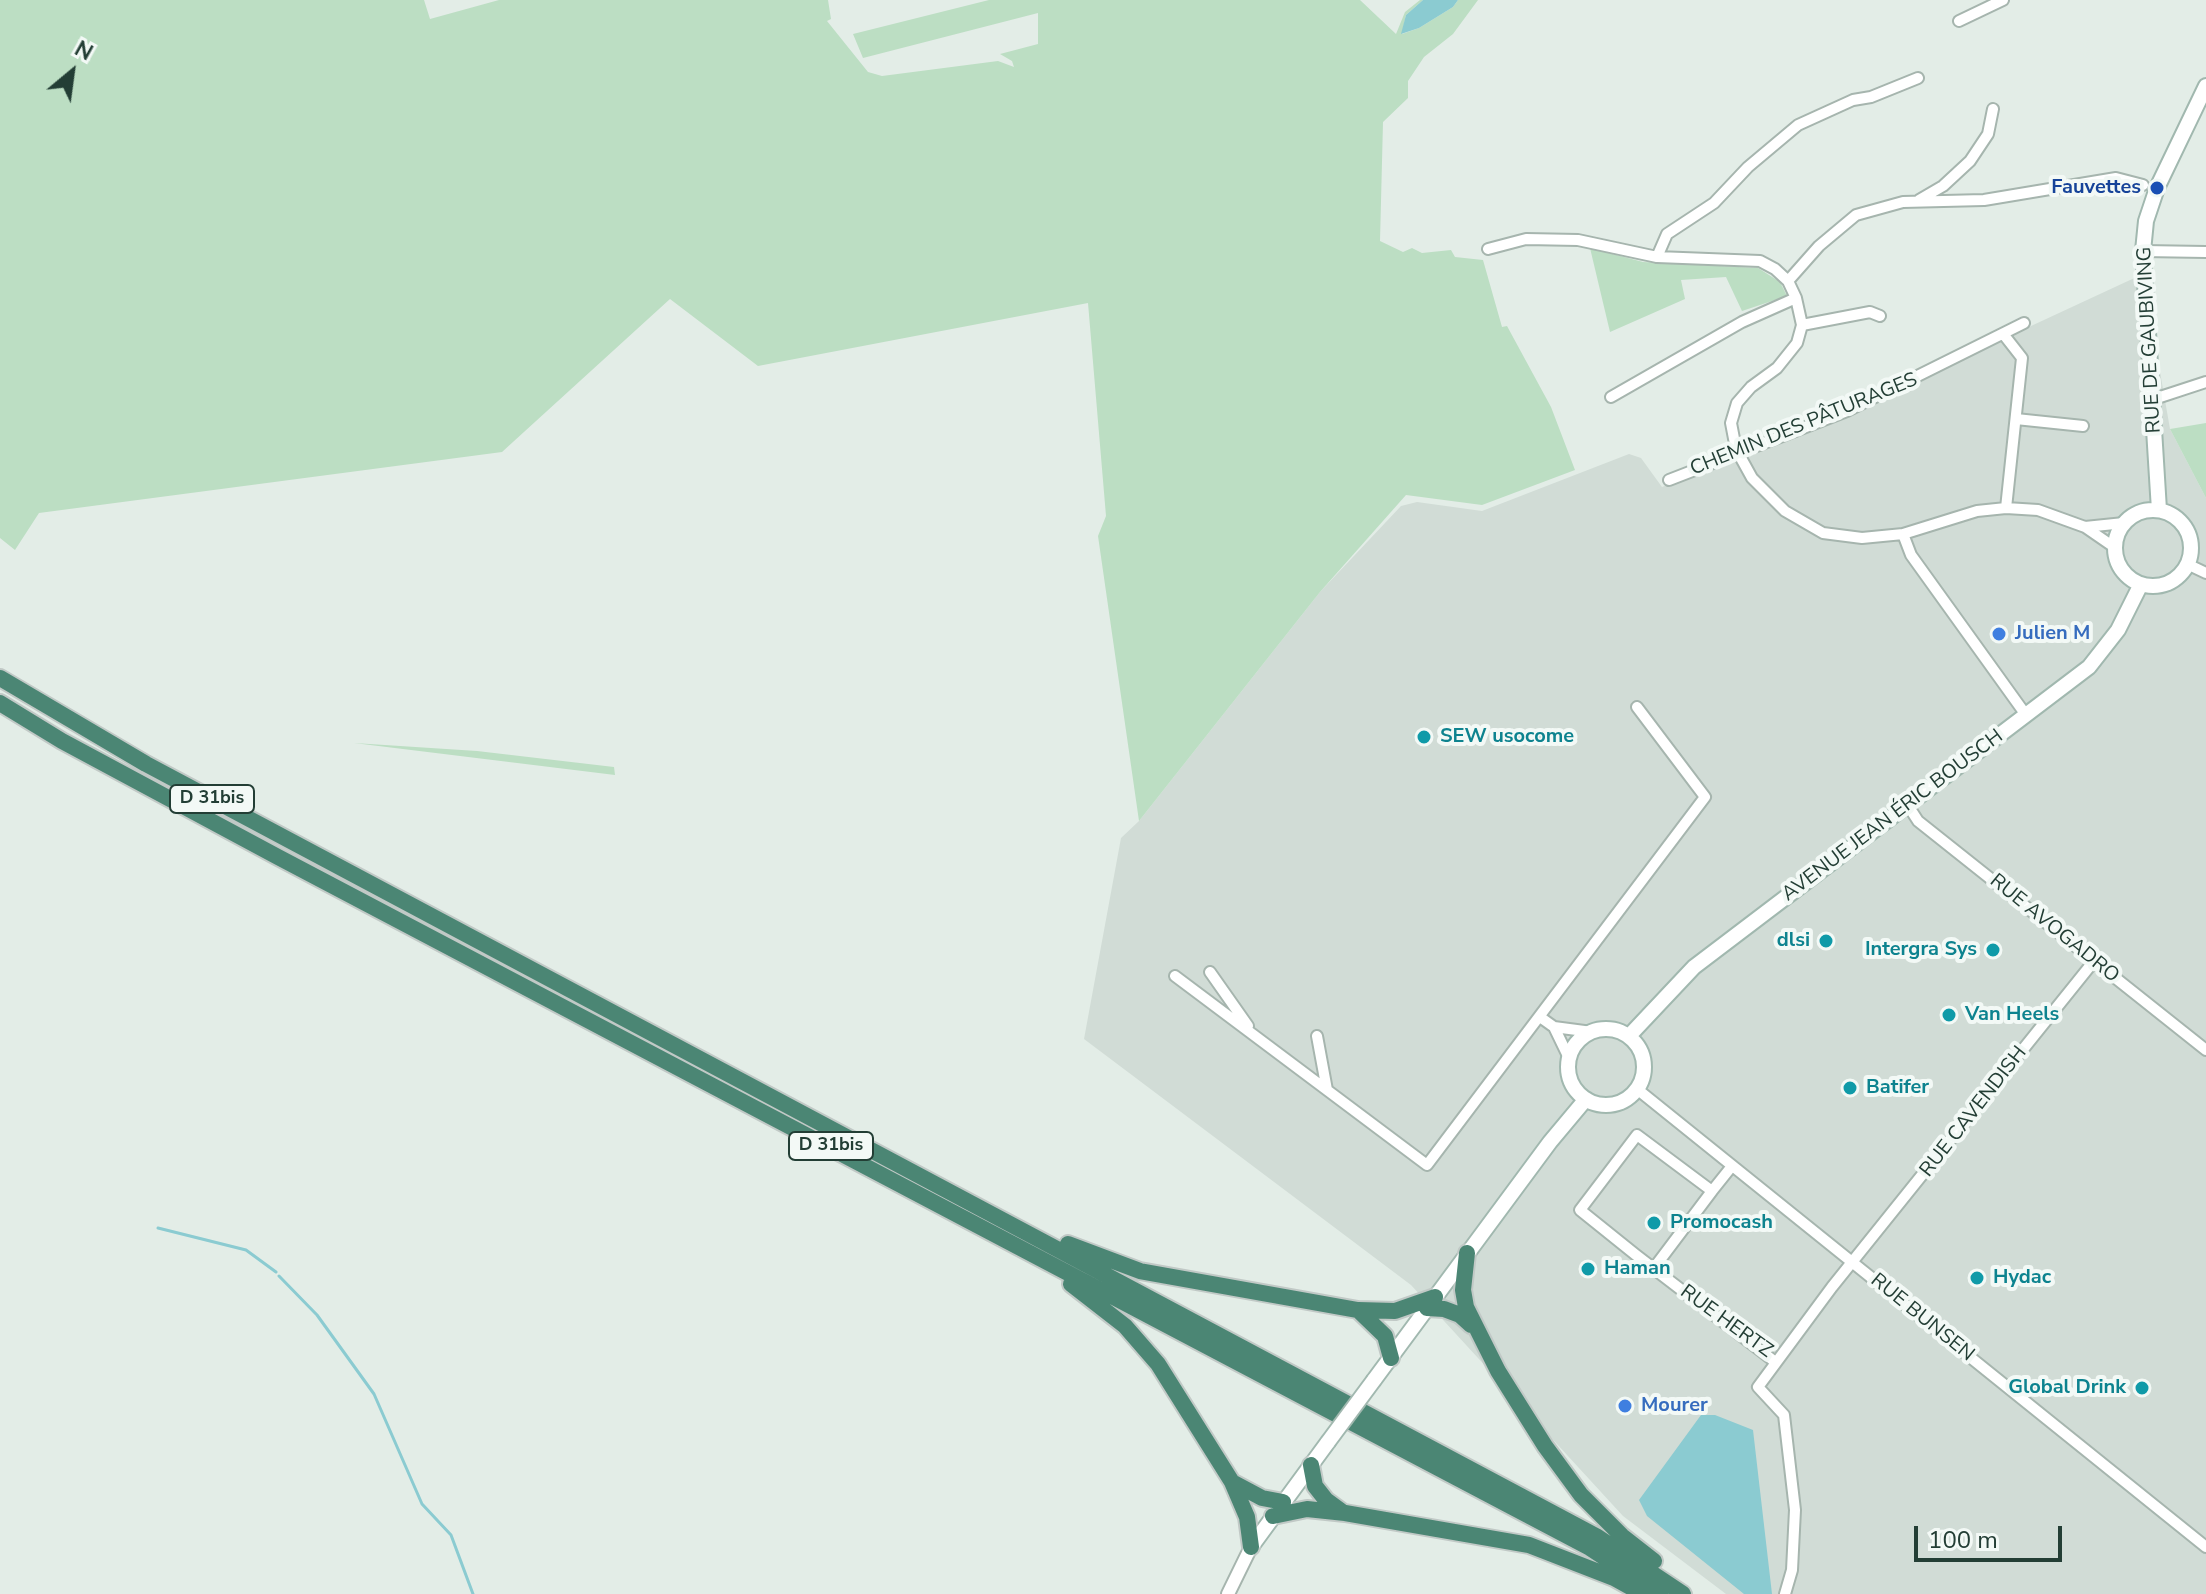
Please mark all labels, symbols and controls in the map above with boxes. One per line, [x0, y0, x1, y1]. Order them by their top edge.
north arrow [32, 32, 112, 112]
text: N [69, 34, 98, 68]
place label: Fauvettes [2051, 176, 2141, 200]
marker: Fauvettes [2148, 179, 2166, 197]
street label: RUE DE GAUBIVING [2133, 246, 2167, 434]
street label: CHEMIN DES PÂTURAGES [1687, 368, 1921, 482]
place label: Julien M [2015, 622, 2090, 646]
marker: Julien M [1990, 625, 2008, 643]
place label: SEW usocome [1440, 725, 1574, 749]
street label: AVENUE JEAN ÉRIC BOUSCH [1778, 725, 2008, 907]
marker: SEW usocome [1415, 728, 1433, 746]
road number: D 31bis [170, 785, 254, 813]
street label: RUE AVOGADRO [1984, 869, 2124, 989]
place label: dlsi [1777, 929, 1810, 953]
marker: dlsi [1817, 932, 1835, 950]
place label: Intergra Sys [1865, 938, 1977, 962]
marker: Intergra Sys [1984, 941, 2002, 959]
place label: Van Heels [1965, 1003, 2059, 1027]
marker: Van Heels [1940, 1006, 1958, 1024]
street label: RUE CAVENDISH [1916, 1042, 2032, 1182]
place label: Batifer [1866, 1076, 1929, 1100]
marker: Batifer [1841, 1079, 1859, 1097]
road number: D 31bis [789, 1132, 873, 1160]
place label: Promocash [1670, 1211, 1773, 1235]
marker: Promocash [1645, 1214, 1663, 1232]
place label: Haman [1604, 1257, 1671, 1281]
marker: Haman [1579, 1260, 1597, 1278]
place label: Hydac [1993, 1266, 2051, 1290]
street label: RUE BUNSEN [1865, 1269, 1979, 1367]
marker: Hydac [1968, 1269, 1986, 1287]
street label: RUE HERTZ [1675, 1280, 1777, 1364]
place label: Global Drink [2008, 1376, 2126, 1400]
marker: Global Drink [2133, 1379, 2151, 1397]
place label: Mourer [1641, 1394, 1708, 1418]
marker: Mourer [1616, 1397, 1634, 1415]
scale bar [1918, 1510, 2066, 1560]
text: 100 m [1928, 1524, 1998, 1556]

